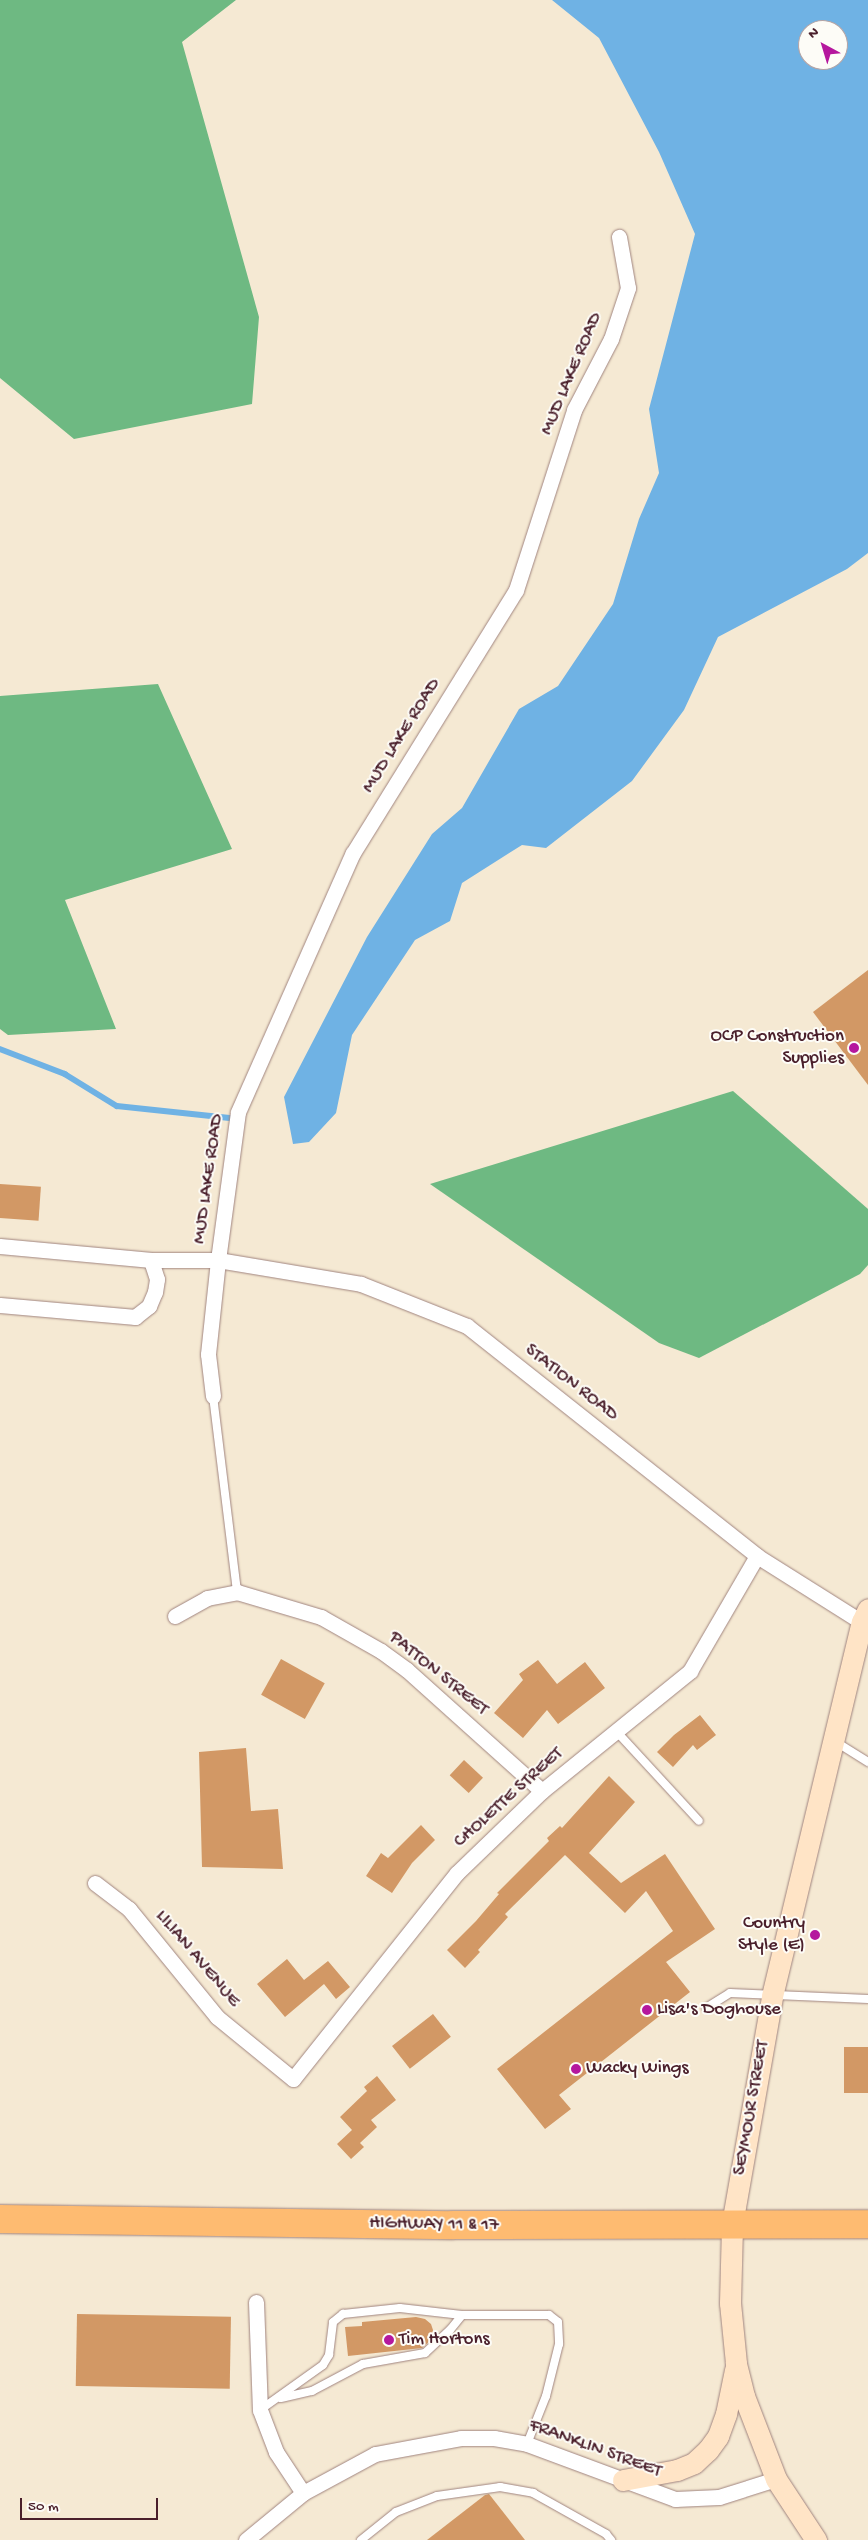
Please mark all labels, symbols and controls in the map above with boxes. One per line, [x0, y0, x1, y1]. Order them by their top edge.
north arrow [798, 20, 848, 70]
text: N [805, 24, 823, 43]
street label: MUD LAKE ROAD [536, 309, 608, 439]
street label: MUD LAKE ROAD [358, 674, 446, 798]
place label: OCP Construction Supplies [710, 1026, 844, 1070]
marker: OCP Construction Supplies [848, 1042, 860, 1054]
street label: MUD LAKE ROAD [189, 1113, 229, 1245]
street label: STATION ROAD [520, 1339, 622, 1427]
street label: PATTON STREET [384, 1627, 492, 1721]
street label: CHOLETTE STREET [450, 1743, 568, 1853]
street label: LILIAN AVENUE [150, 1906, 244, 2012]
place label: Country Style (E) [738, 1913, 805, 1957]
marker: Country Style (E) [809, 1929, 821, 1941]
place label: Lisa's Doghouse [657, 1999, 781, 2021]
marker: Lisa's Doghouse [641, 2004, 653, 2016]
street label: SEYMOUR STREET [729, 2039, 775, 2177]
place label: Wacky Wings [586, 2058, 689, 2080]
marker: Wacky Wings [570, 2063, 582, 2075]
street label: HIGHWAY 11 & 17 [369, 2212, 499, 2238]
place label: Tim Hortons [399, 2329, 489, 2351]
marker: Tim Hortons [383, 2334, 395, 2346]
street label: FRANKLIN STREET [526, 2414, 664, 2484]
scale bar [22, 2488, 160, 2520]
text: 50 m [28, 2498, 59, 2516]

